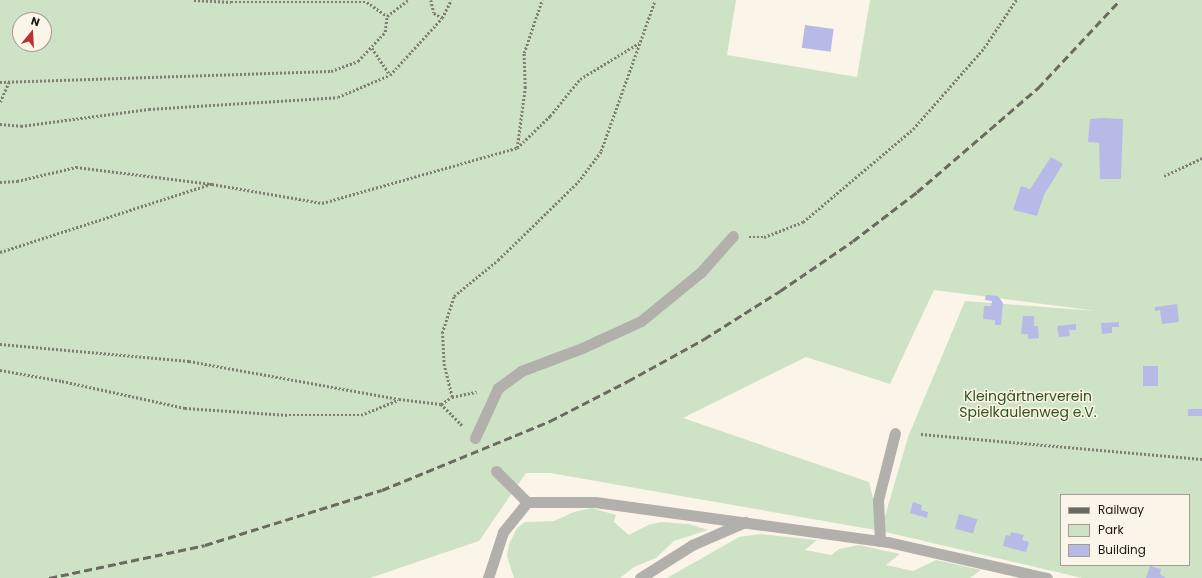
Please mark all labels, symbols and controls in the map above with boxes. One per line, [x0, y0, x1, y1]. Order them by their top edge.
north arrow [12, 12, 52, 52]
text: N [29, 13, 42, 30]
park label: Kleingärtnerverein Spielkaulenweg e.V. [959, 388, 1097, 420]
legend [1060, 494, 1190, 566]
text: Railway [1098, 501, 1144, 518]
text: Park [1098, 521, 1124, 538]
text: Building [1098, 541, 1146, 558]

